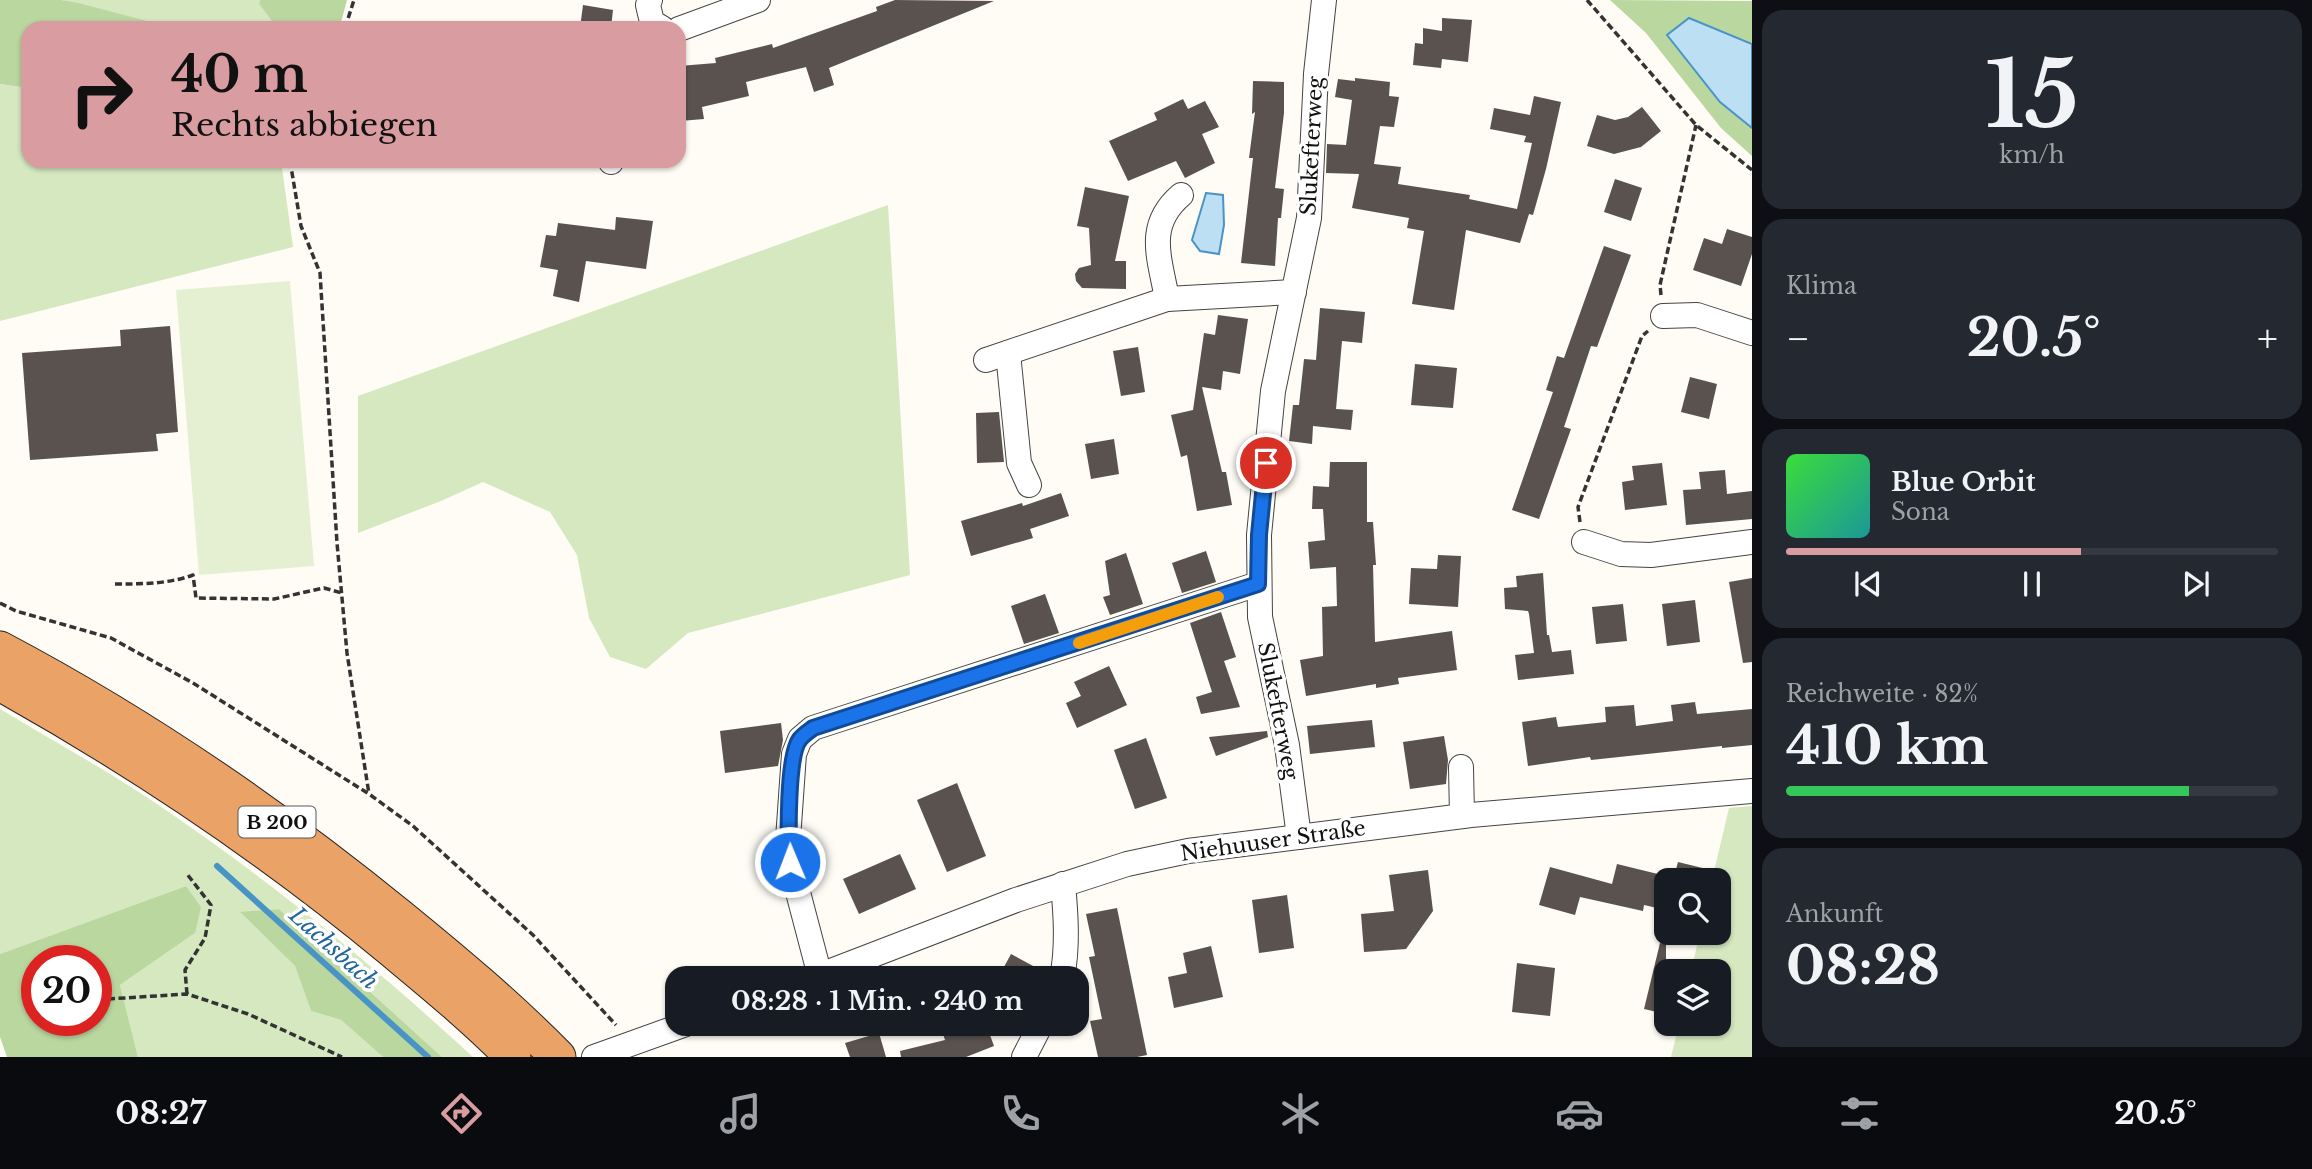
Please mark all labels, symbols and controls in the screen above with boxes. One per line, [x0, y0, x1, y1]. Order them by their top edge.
text: 15 [1985, 39, 2079, 152]
text: 40 m [171, 44, 308, 105]
icon: right [56, 49, 147, 140]
street label: Slukefterweg [1295, 75, 1329, 216]
text: Rechts abbiegen [171, 105, 438, 145]
text: km/h [1999, 141, 2065, 169]
text: Klima [1786, 272, 1857, 300]
text: 20.5° [1967, 306, 2101, 370]
text: − [1786, 315, 1810, 362]
text: + [2257, 315, 2278, 362]
pin [1236, 433, 1296, 493]
icon: arrive [1247, 444, 1285, 482]
text: Blue Orbit [1891, 466, 2036, 498]
text: Sona [1891, 498, 1949, 526]
icon: previous [1849, 565, 1887, 603]
icon: pause [2013, 565, 2051, 603]
icon: next [2177, 565, 2215, 603]
street label: Slukefterweg [1252, 640, 1304, 782]
text: Reichweite · 82% [1786, 680, 1978, 708]
text: 410 km [1786, 714, 1988, 778]
road number: B 200 [238, 806, 316, 838]
street label: Niehuuser Straße [1179, 815, 1367, 867]
position arrow [753, 825, 827, 899]
map controls [1654, 868, 1731, 1036]
button: search [1654, 868, 1731, 945]
water label: Lachsbach [283, 900, 384, 995]
text: Ankunft [1786, 900, 1883, 928]
text: 08:28 [1786, 934, 1940, 998]
speed limit sign: 20 [21, 945, 112, 1036]
button: layers [1654, 959, 1731, 1036]
text: 08:28 · 1 Min. · 240 m [731, 985, 1023, 1017]
icon: directions [437, 1089, 486, 1138]
icon: music [716, 1089, 765, 1138]
icon: phone [996, 1089, 1045, 1138]
icon: climate [1276, 1089, 1325, 1138]
icon: car [1555, 1089, 1604, 1138]
icon: filters [1835, 1089, 1884, 1138]
text: 08:27 [115, 1093, 206, 1133]
text: 20.5° [2114, 1093, 2197, 1133]

